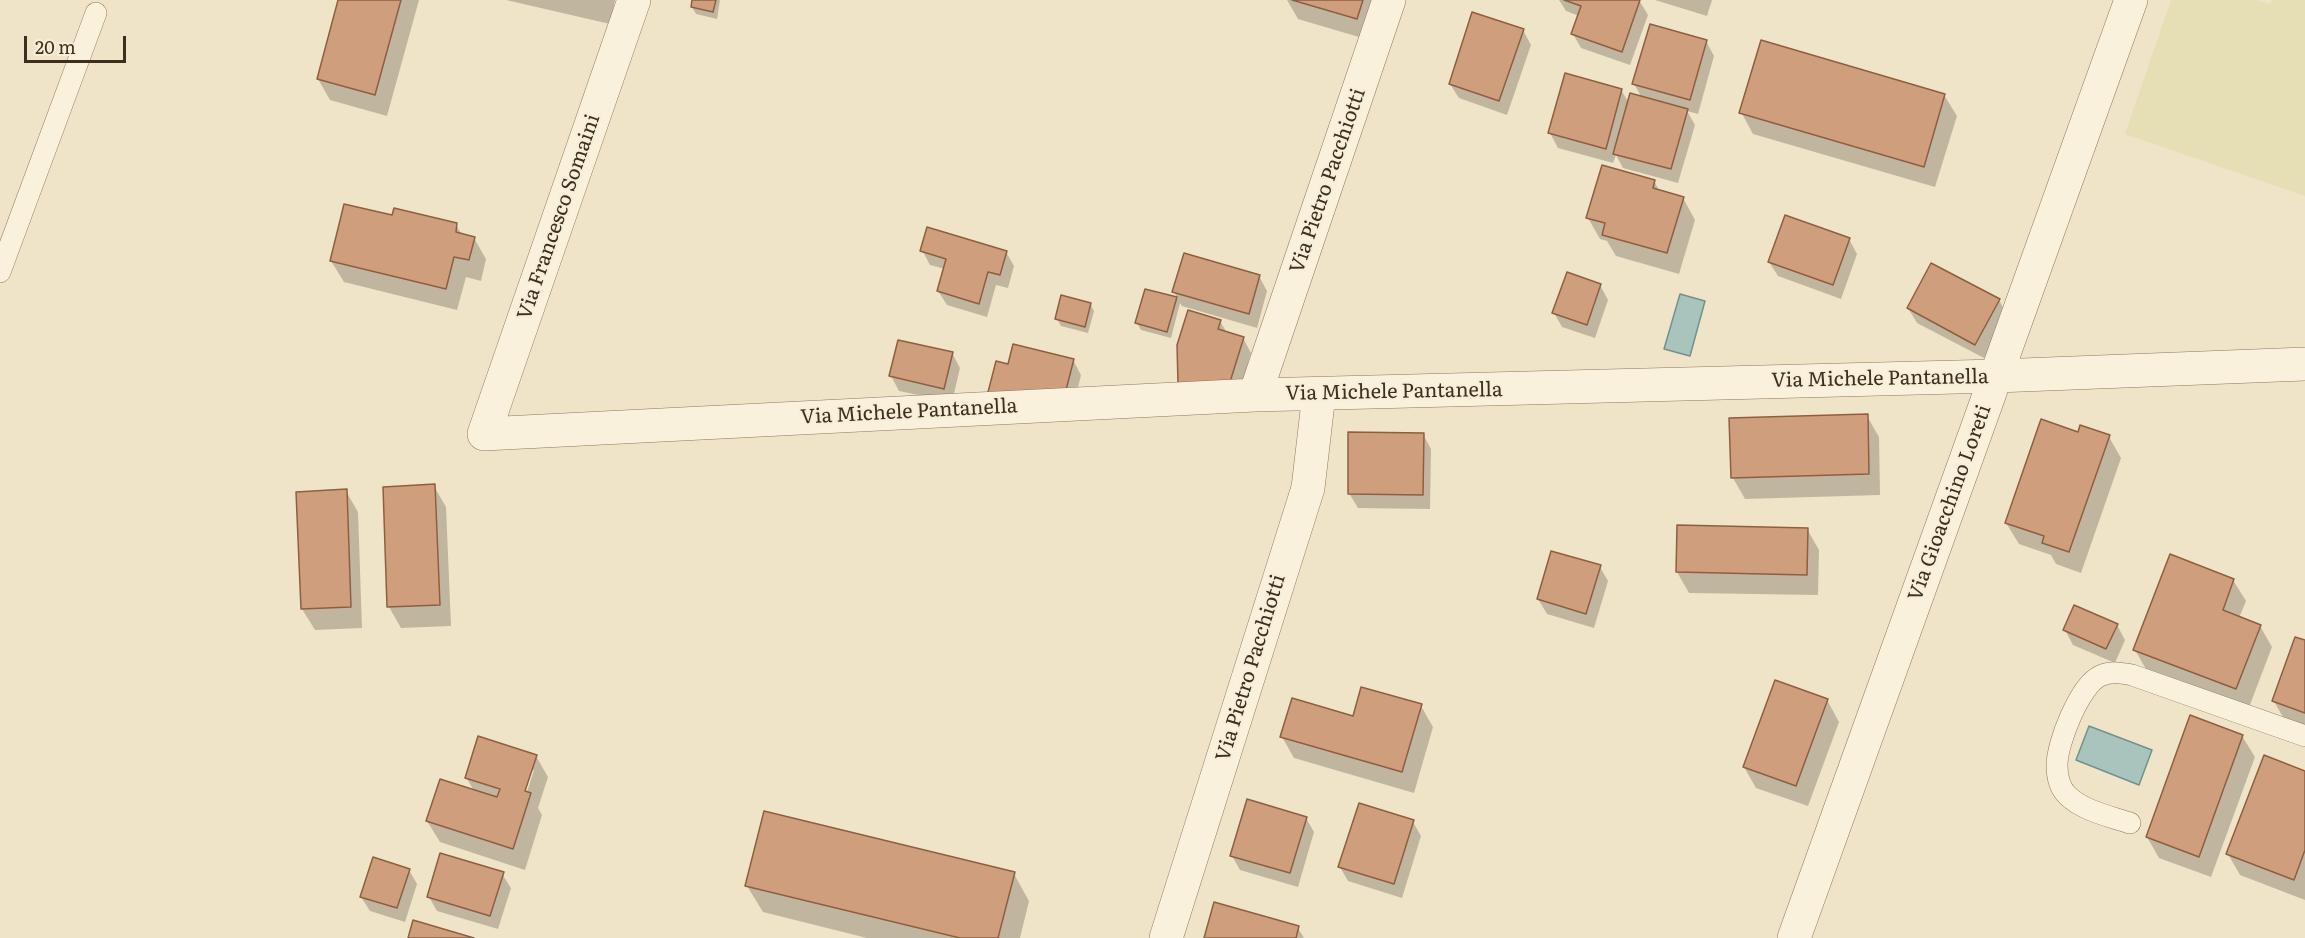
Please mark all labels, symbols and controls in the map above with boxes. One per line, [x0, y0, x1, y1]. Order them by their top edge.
scale bar [27, 24, 129, 62]
text: 20 m [35, 33, 76, 60]
street label: Via Pietro Pacchiotti [1285, 85, 1371, 277]
street label: Via Francesco Somaini [513, 111, 605, 323]
street label: Via Michele Pantanella [1771, 365, 1989, 393]
street label: Via Michele Pantanella [1285, 378, 1503, 406]
street label: Via Michele Pantanella [800, 394, 1018, 430]
street label: Via Gioacchino Loreti [1903, 402, 1997, 604]
street label: Via Pietro Pacchiotti [1211, 572, 1291, 764]

